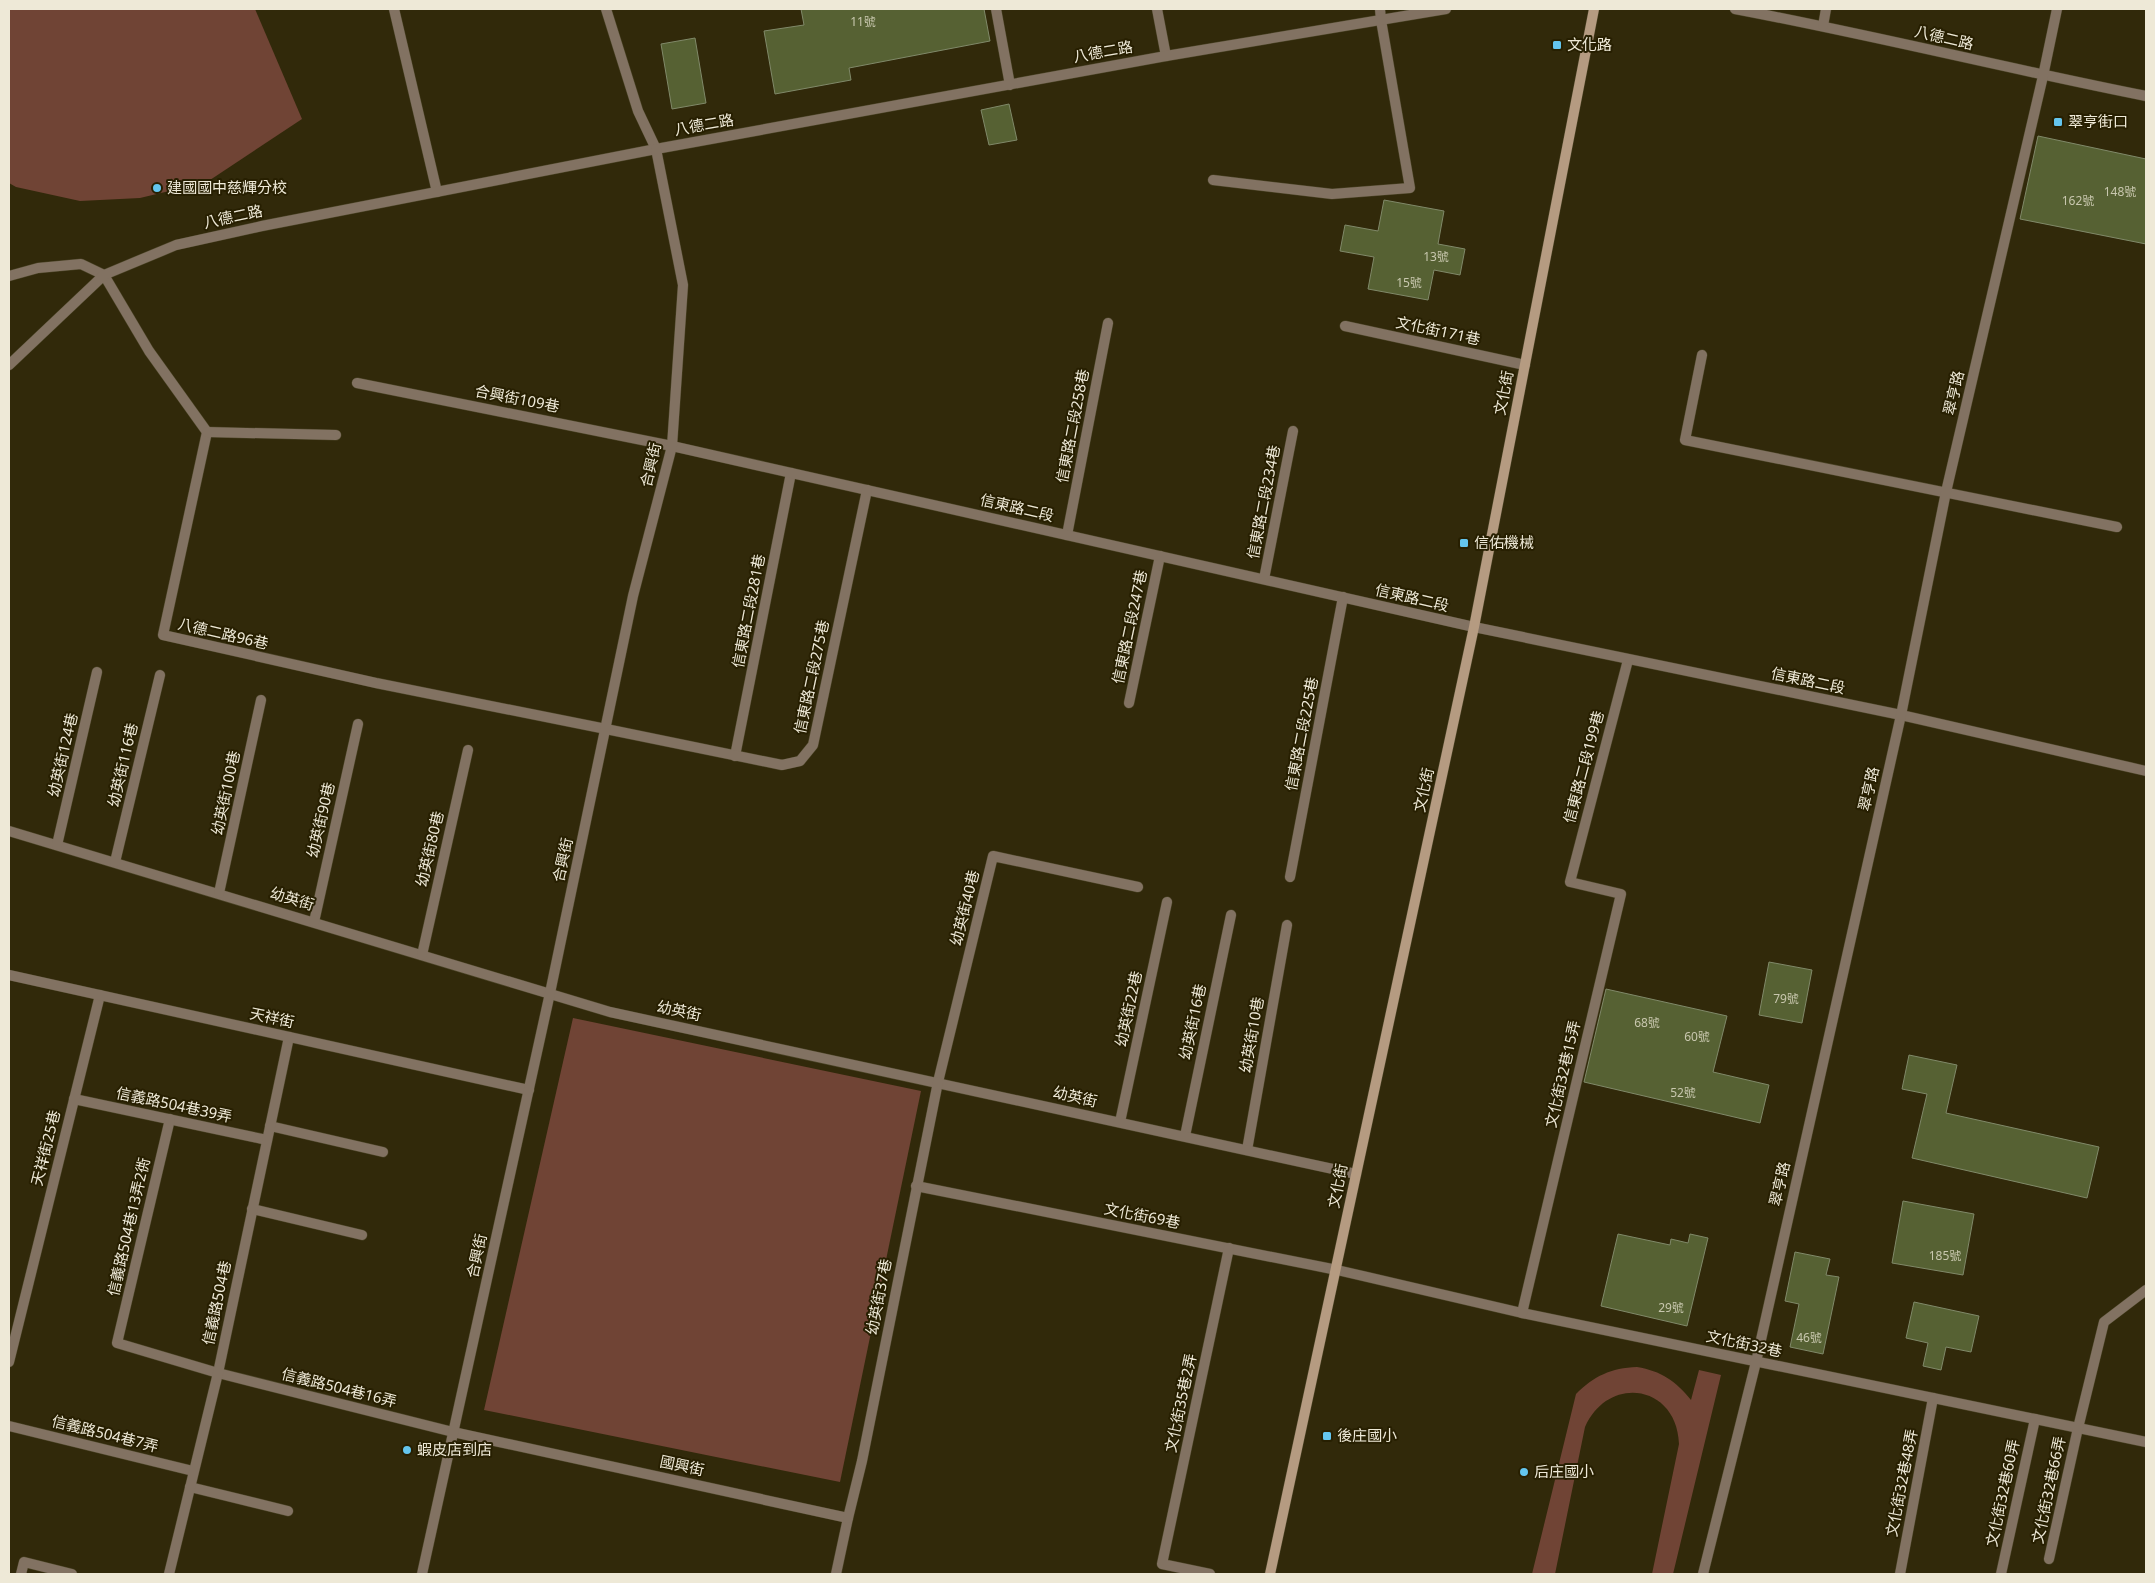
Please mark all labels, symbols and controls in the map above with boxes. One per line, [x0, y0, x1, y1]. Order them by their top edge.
house number: 11號 [850, 13, 876, 30]
street label: 八德二路 [1913, 21, 1976, 54]
place label: 文化路 [1567, 34, 1612, 54]
street label: 八德二路 [1072, 36, 1134, 66]
marker: 文化路 [1551, 39, 1563, 51]
street label: 八德二路 [673, 109, 735, 139]
place label: 翠亨街口 [2068, 111, 2128, 131]
marker: 翠亨街口 [2052, 116, 2064, 128]
place label: 建國國中慈輝分校 [167, 177, 287, 197]
marker: 建國國中慈輝分校 [151, 182, 163, 194]
house number: 148號 [2104, 183, 2136, 200]
house number: 162號 [2062, 192, 2094, 209]
street label: 八德二路 [201, 200, 264, 232]
house number: 13號 [1423, 248, 1449, 265]
house number: 15號 [1396, 274, 1422, 291]
street label: 文化街171巷 [1394, 311, 1482, 349]
street label: 信東路二段258巷 [1051, 367, 1093, 485]
street label: 文化街 [1489, 369, 1517, 417]
street label: 翠亨路 [1938, 369, 1968, 417]
street label: 合興街109巷 [473, 380, 561, 416]
street label: 合興街 [635, 441, 665, 489]
street label: 信東路二段234巷 [1242, 443, 1284, 561]
street label: 信東路二段 [978, 489, 1056, 525]
place label: 信佑機械 [1474, 532, 1534, 552]
marker: 信佑機械 [1458, 537, 1470, 549]
street label: 信東路二段281巷 [727, 552, 769, 670]
street label: 信東路二段247巷 [1107, 568, 1151, 685]
street label: 信東路二段 [1373, 579, 1451, 615]
street label: 八德二路96巷 [176, 613, 270, 653]
street label: 信東路二段275巷 [789, 618, 833, 735]
street label: 信東路二段 [1769, 662, 1847, 698]
street label: 信東路二段225巷 [1280, 675, 1322, 793]
street label: 信東路二段199巷 [1558, 708, 1608, 825]
street label: 幼英街124巷 [43, 711, 81, 799]
street label: 幼英街116巷 [103, 721, 141, 809]
street label: 幼英街100巷 [206, 749, 244, 837]
street label: 翠亨路 [1853, 765, 1883, 813]
street label: 文化街 [1409, 766, 1437, 814]
street label: 幼英街90巷 [302, 780, 338, 860]
street label: 幼英街80巷 [411, 809, 447, 889]
street label: 合興街 [548, 836, 576, 884]
street label: 幼英街40巷 [945, 868, 983, 948]
street label: 幼英街 [268, 882, 317, 914]
street label: 幼英街22巷 [1110, 969, 1146, 1049]
street label: 幼英街16巷 [1174, 982, 1210, 1062]
house number: 79號 [1773, 990, 1799, 1007]
street label: 幼英街10巷 [1234, 995, 1268, 1075]
street label: 幼英街 [655, 996, 703, 1024]
street label: 天祥街 [248, 1003, 296, 1031]
house number: 68號 [1634, 1014, 1660, 1031]
street label: 文化街32巷15弄 [1540, 1018, 1584, 1129]
house number: 60號 [1684, 1028, 1710, 1045]
street label: 幼英街 [1051, 1081, 1099, 1111]
street label: 信義路504巷39弄 [114, 1082, 234, 1126]
house number: 52號 [1670, 1084, 1696, 1101]
street label: 天祥街25巷 [26, 1108, 64, 1188]
street label: 信義路504巷13弄2衖 [102, 1156, 154, 1298]
street label: 翠亨路 [1764, 1160, 1794, 1208]
street label: 文化街 [1323, 1162, 1351, 1210]
street label: 文化街69巷 [1102, 1198, 1182, 1232]
street label: 合興街 [462, 1232, 490, 1280]
house number: 185號 [1929, 1247, 1961, 1264]
street label: 幼英街37巷 [861, 1257, 895, 1337]
street label: 信義路504巷 [197, 1259, 235, 1347]
house number: 29號 [1658, 1299, 1684, 1316]
street label: 文化街32巷 [1704, 1325, 1784, 1361]
house number: 46號 [1796, 1329, 1822, 1346]
street label: 文化街35巷2弄 [1160, 1351, 1200, 1454]
street label: 信義路504巷16弄 [280, 1363, 399, 1411]
street label: 信義路504巷7弄 [50, 1410, 161, 1456]
place label: 後庄國小 [1337, 1425, 1397, 1445]
street label: 文化街32巷48弄 [1881, 1427, 1921, 1538]
marker: 後庄國小 [1321, 1430, 1333, 1442]
street label: 文化街32巷66弄 [2027, 1434, 2069, 1545]
street label: 文化街32巷60弄 [1981, 1437, 2023, 1548]
place label: 蝦皮店到店 [417, 1439, 492, 1459]
marker: 蝦皮店到店 [401, 1444, 413, 1456]
street label: 國興街 [658, 1451, 706, 1479]
place label: 后庄國小 [1534, 1461, 1594, 1481]
marker: 后庄國小 [1518, 1466, 1530, 1478]

